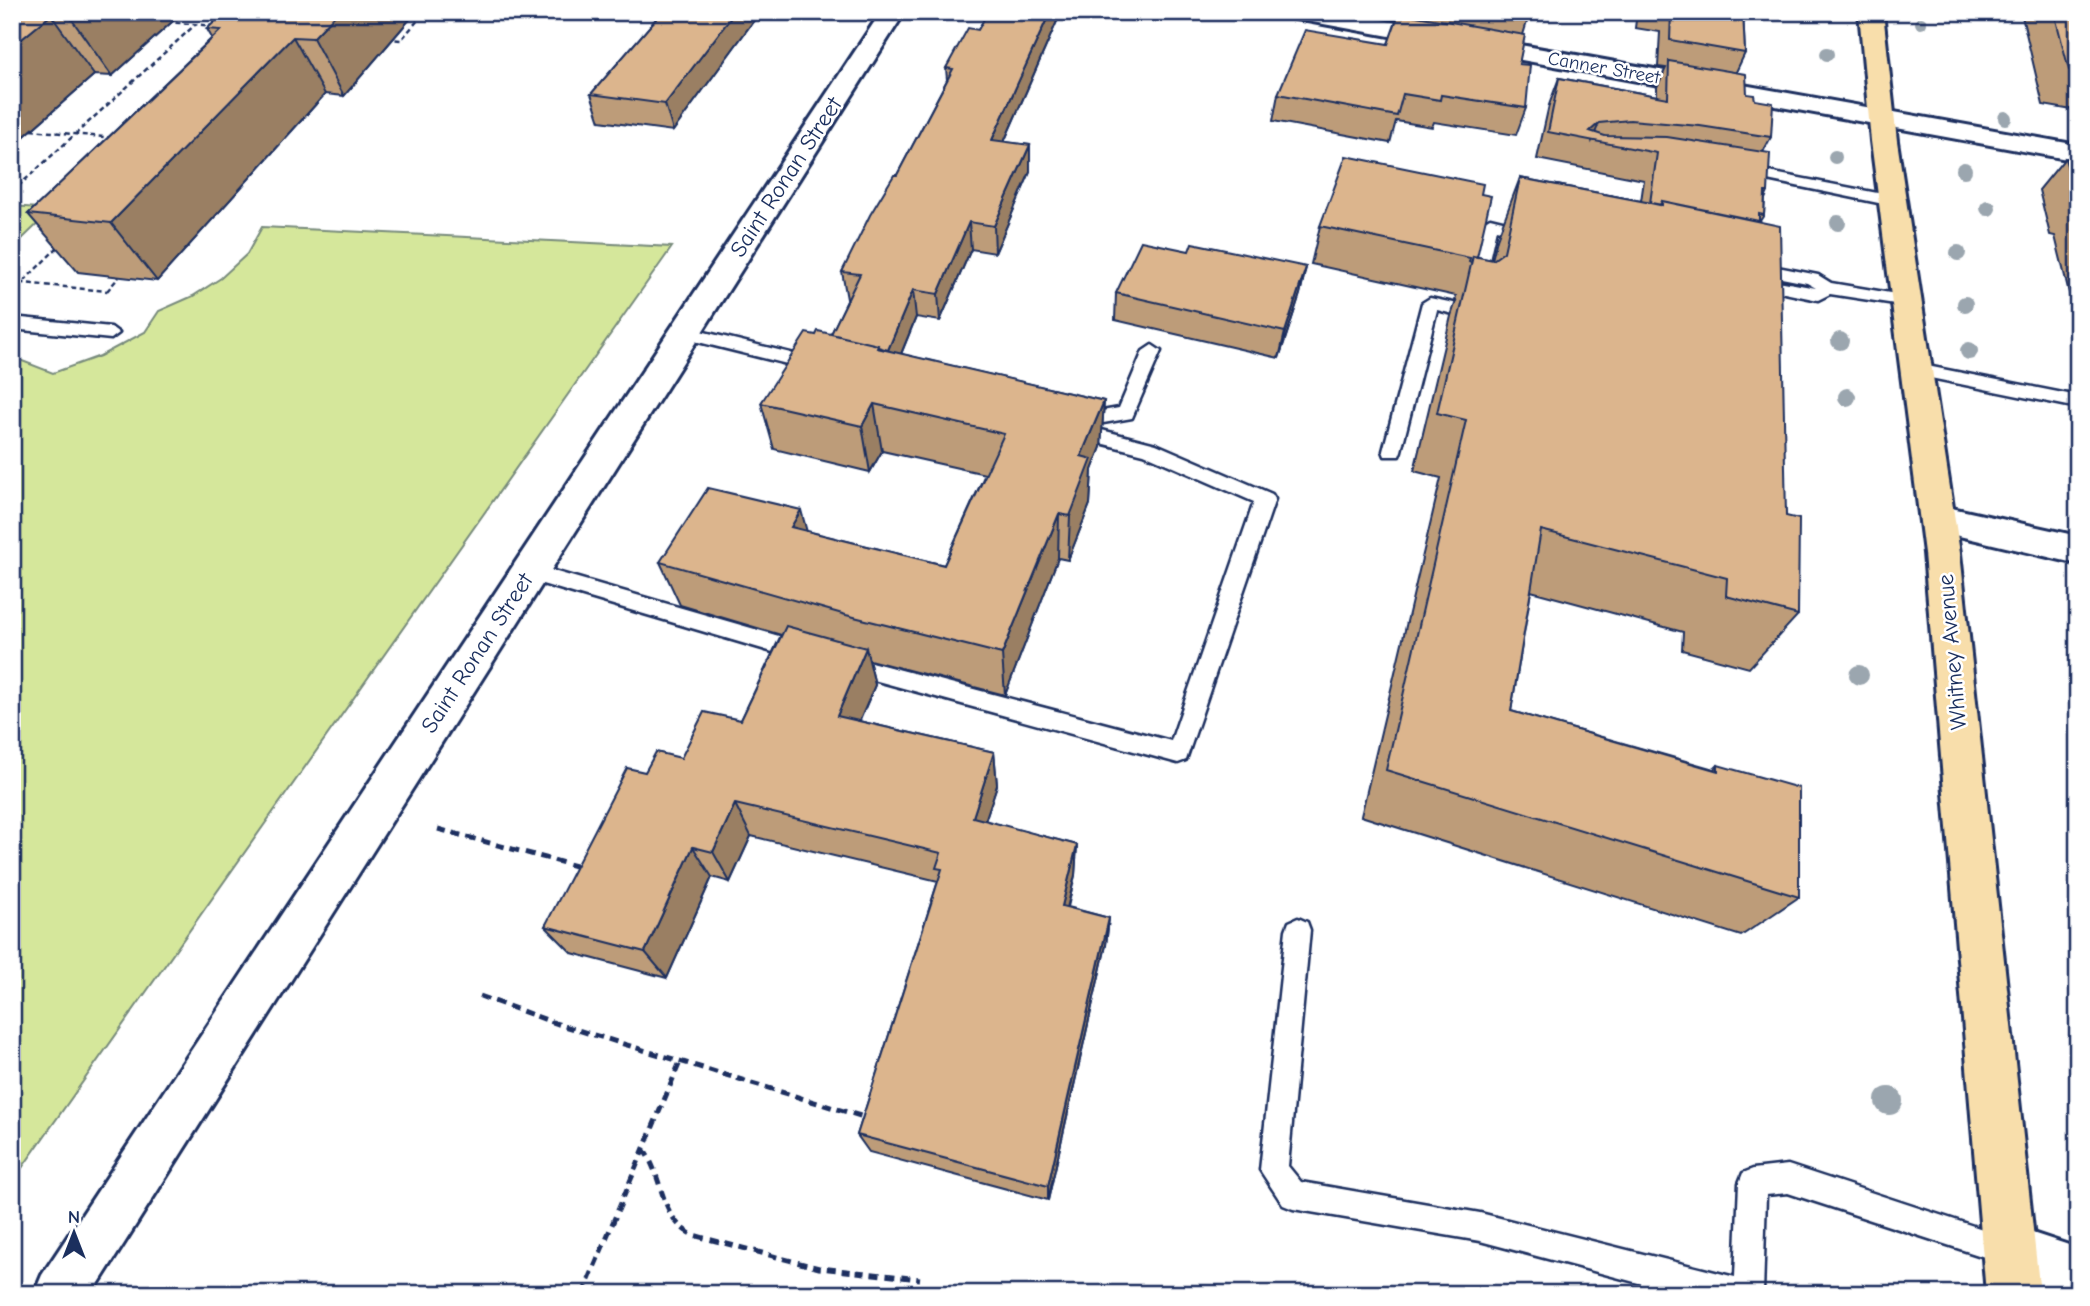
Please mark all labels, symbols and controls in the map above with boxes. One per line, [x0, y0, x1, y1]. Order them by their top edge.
street label: Canner Street [1546, 47, 1662, 89]
street label: Saint Ronan Street [724, 91, 848, 262]
street label: Saint Ronan Street [415, 567, 539, 738]
street label: Whitney Avenue [1932, 573, 1972, 731]
north arrow [38, 1198, 108, 1268]
text: N [68, 1206, 80, 1228]

